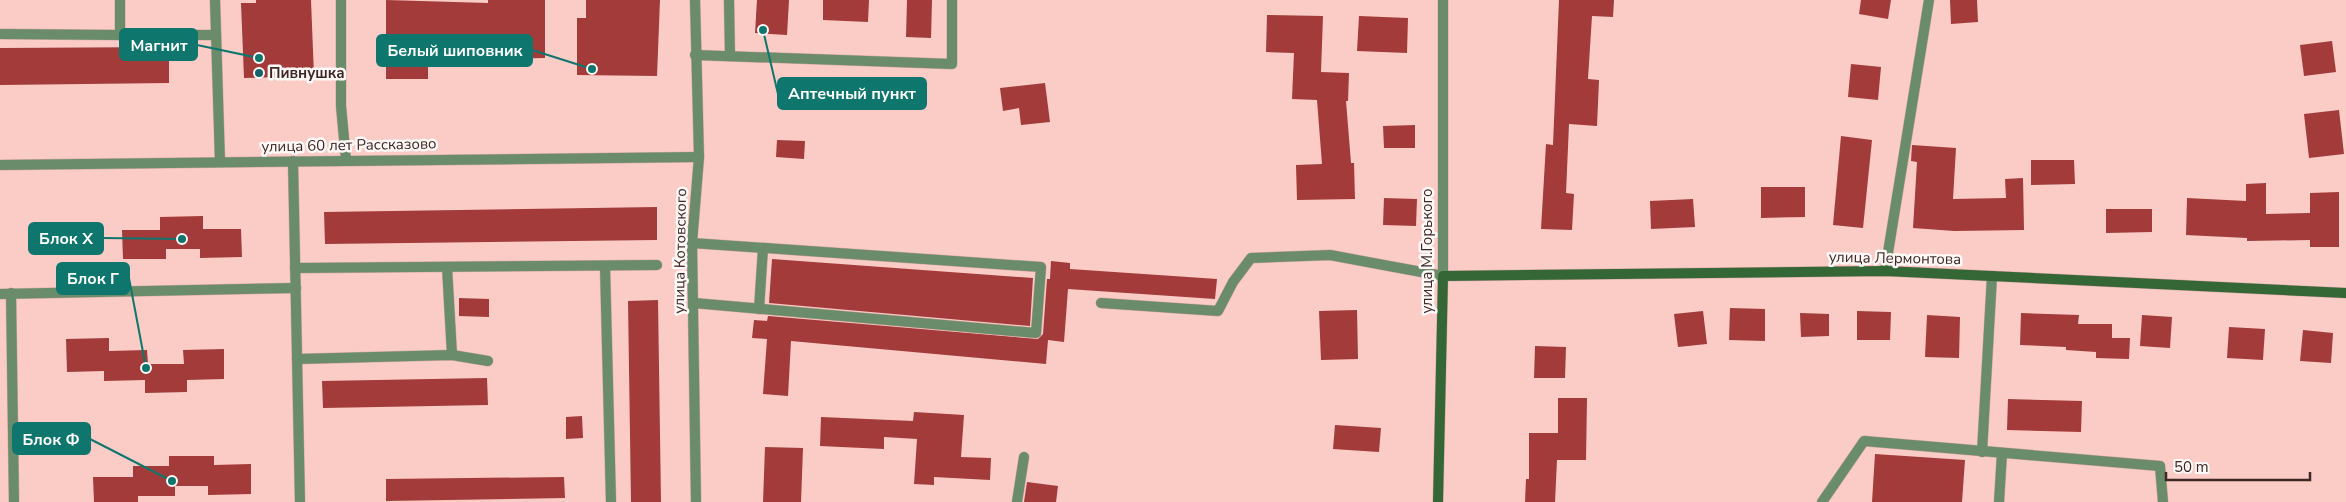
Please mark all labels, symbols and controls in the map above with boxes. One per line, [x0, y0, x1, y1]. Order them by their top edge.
callout: Магнит [120, 29, 197, 60]
text: Магнит [130, 35, 188, 57]
callout: Белый шиповник [377, 35, 532, 66]
text: Белый шиповник [387, 40, 524, 62]
place label: Пивнушка [269, 63, 345, 83]
marker: Пивнушка [253, 67, 265, 79]
callout: Аптечный пункт [778, 78, 926, 109]
text: Аптечный пункт [788, 83, 916, 105]
street label: улица 60 лет Рассказово [261, 133, 437, 157]
street label: улица Котовского [669, 188, 691, 314]
street label: улица М.Горького [1417, 188, 1437, 314]
callout: Блок Х [29, 223, 103, 254]
text: Блок Х [39, 228, 93, 250]
street label: улица Лермонтова [1829, 247, 1961, 269]
callout: Блок Г [57, 263, 129, 294]
text: Блок Г [67, 268, 119, 290]
callout: Блок Ф [13, 423, 90, 454]
text: Блок Ф [22, 429, 80, 451]
scale bar [2166, 450, 2310, 482]
text: 50 m [2174, 457, 2209, 477]

